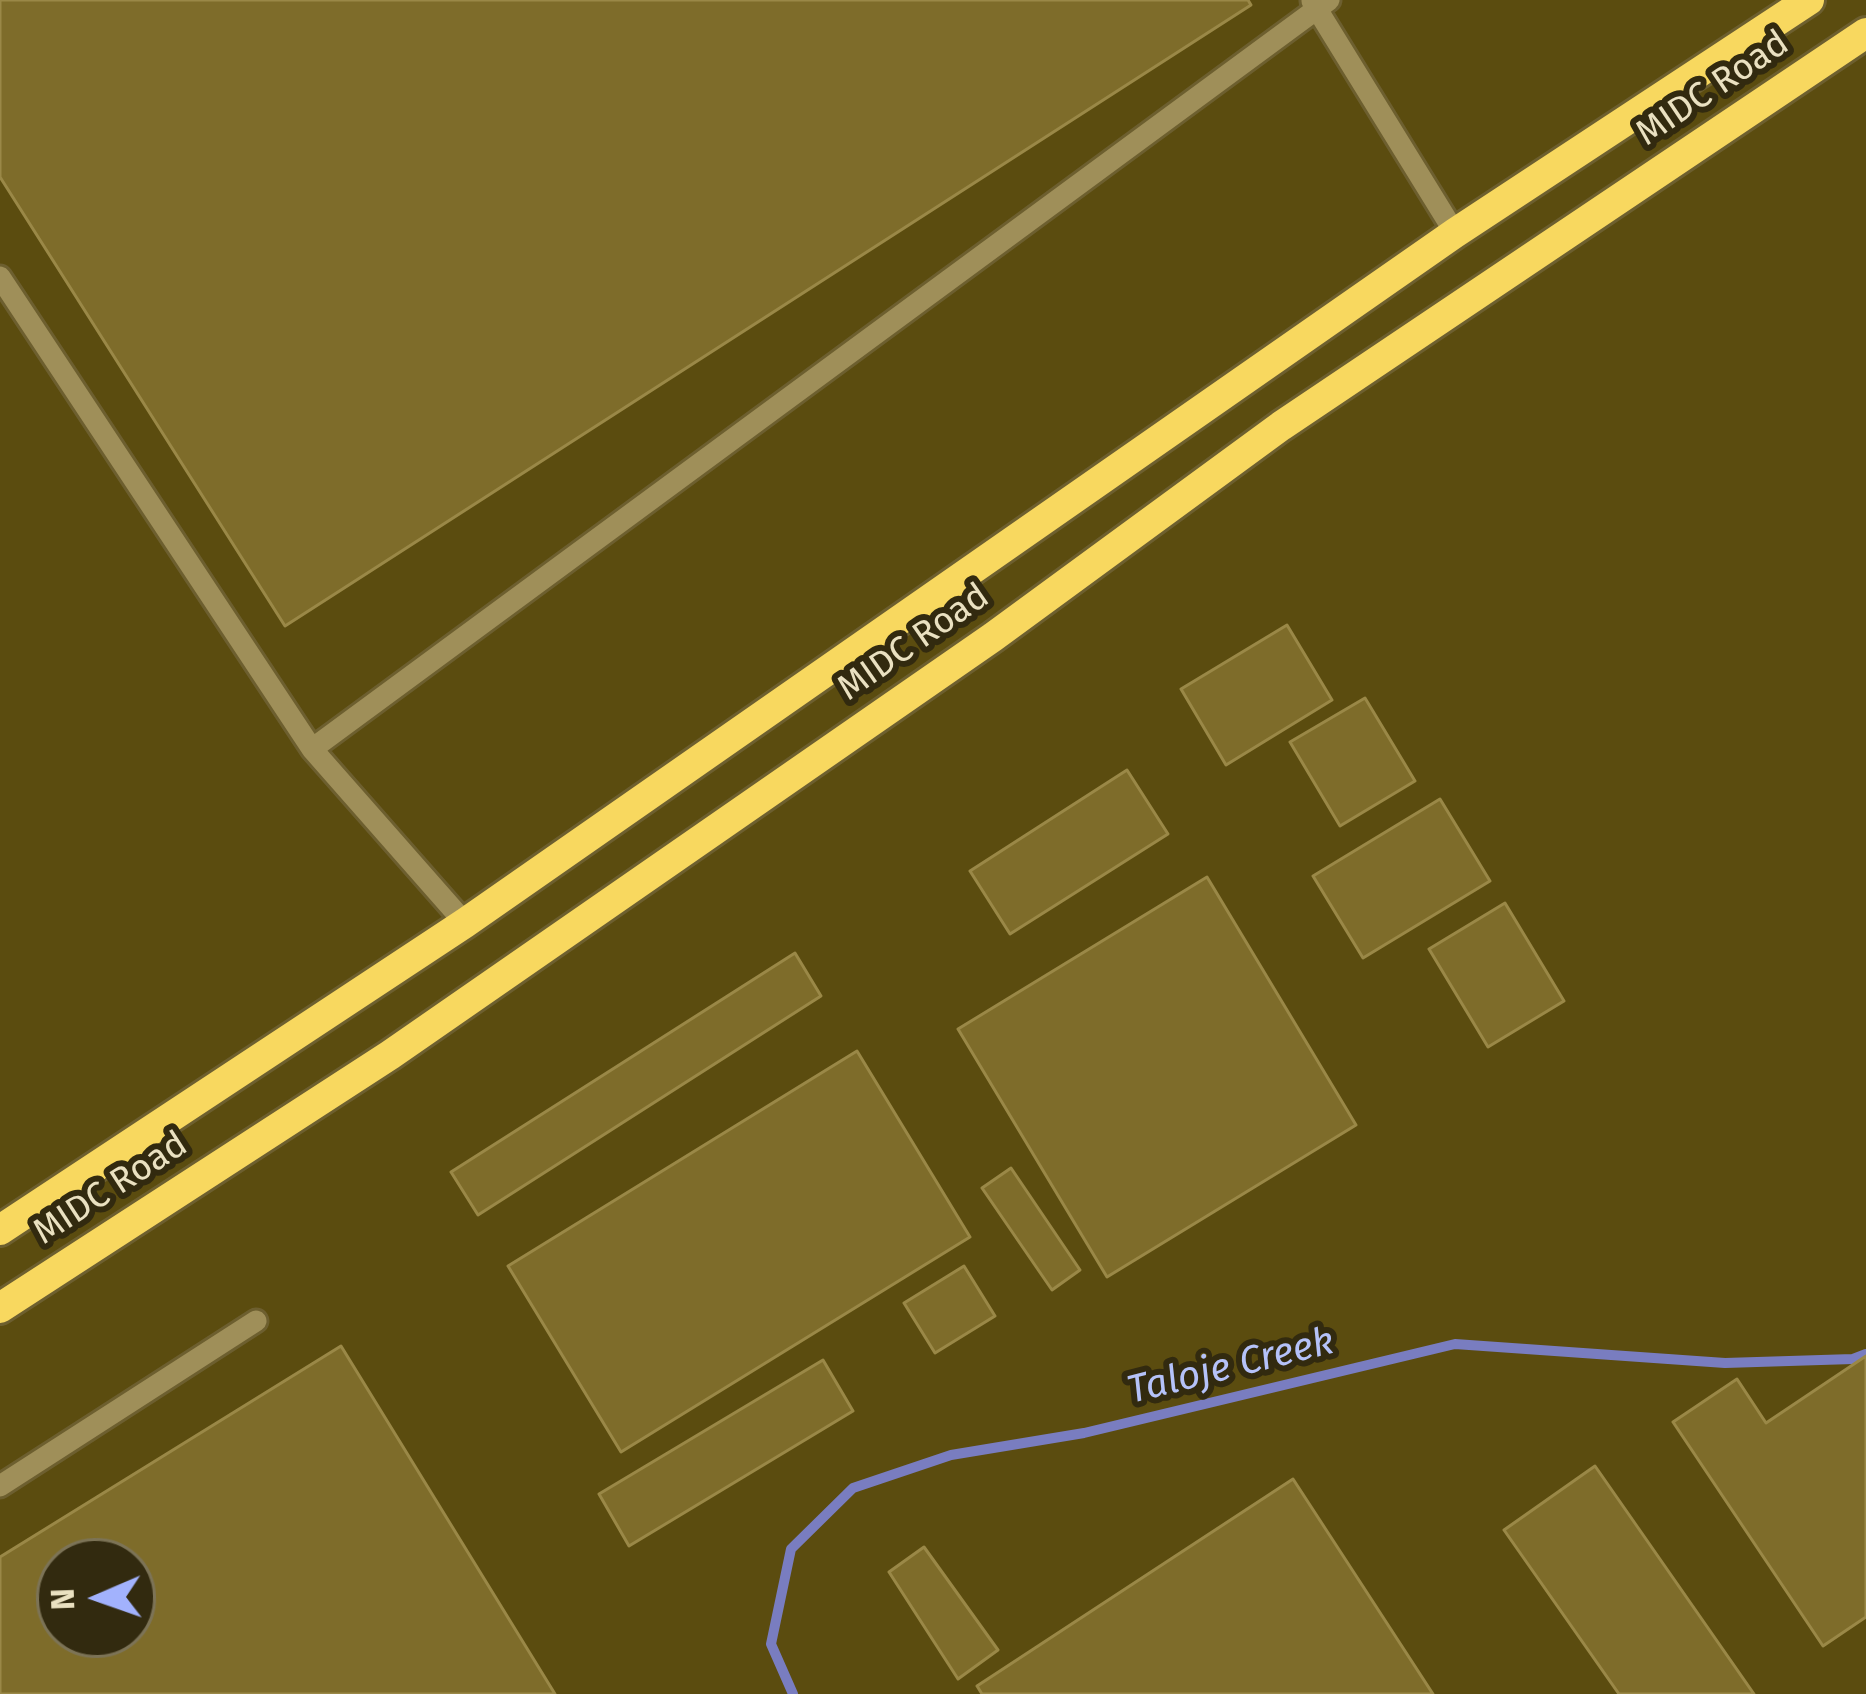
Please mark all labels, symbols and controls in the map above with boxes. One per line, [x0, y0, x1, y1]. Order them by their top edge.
street label: MIDC Road [1629, 22, 1797, 156]
street label: MIDC Road [830, 575, 998, 711]
street label: MIDC Road [26, 1123, 196, 1255]
water label: Taloje Creek [1123, 1319, 1339, 1415]
north arrow [36, 1538, 156, 1658]
text: N [43, 1588, 83, 1611]

